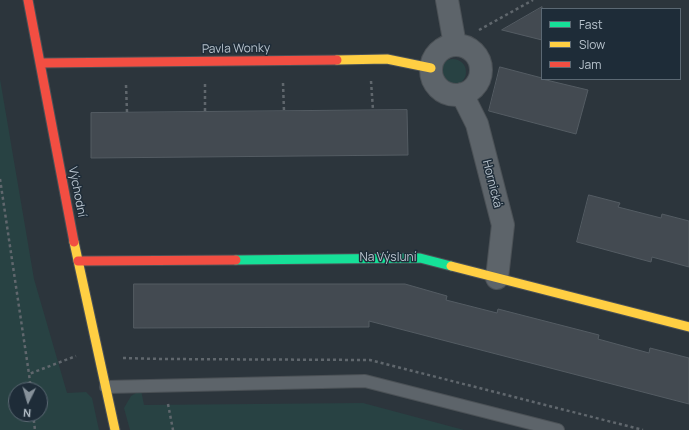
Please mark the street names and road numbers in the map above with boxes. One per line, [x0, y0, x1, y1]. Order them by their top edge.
street label: Pavla Wonky [202, 41, 270, 57]
street label: Hornická [479, 159, 505, 209]
street label: Východní [65, 165, 89, 219]
street label: Na Výsluní [359, 251, 417, 265]

